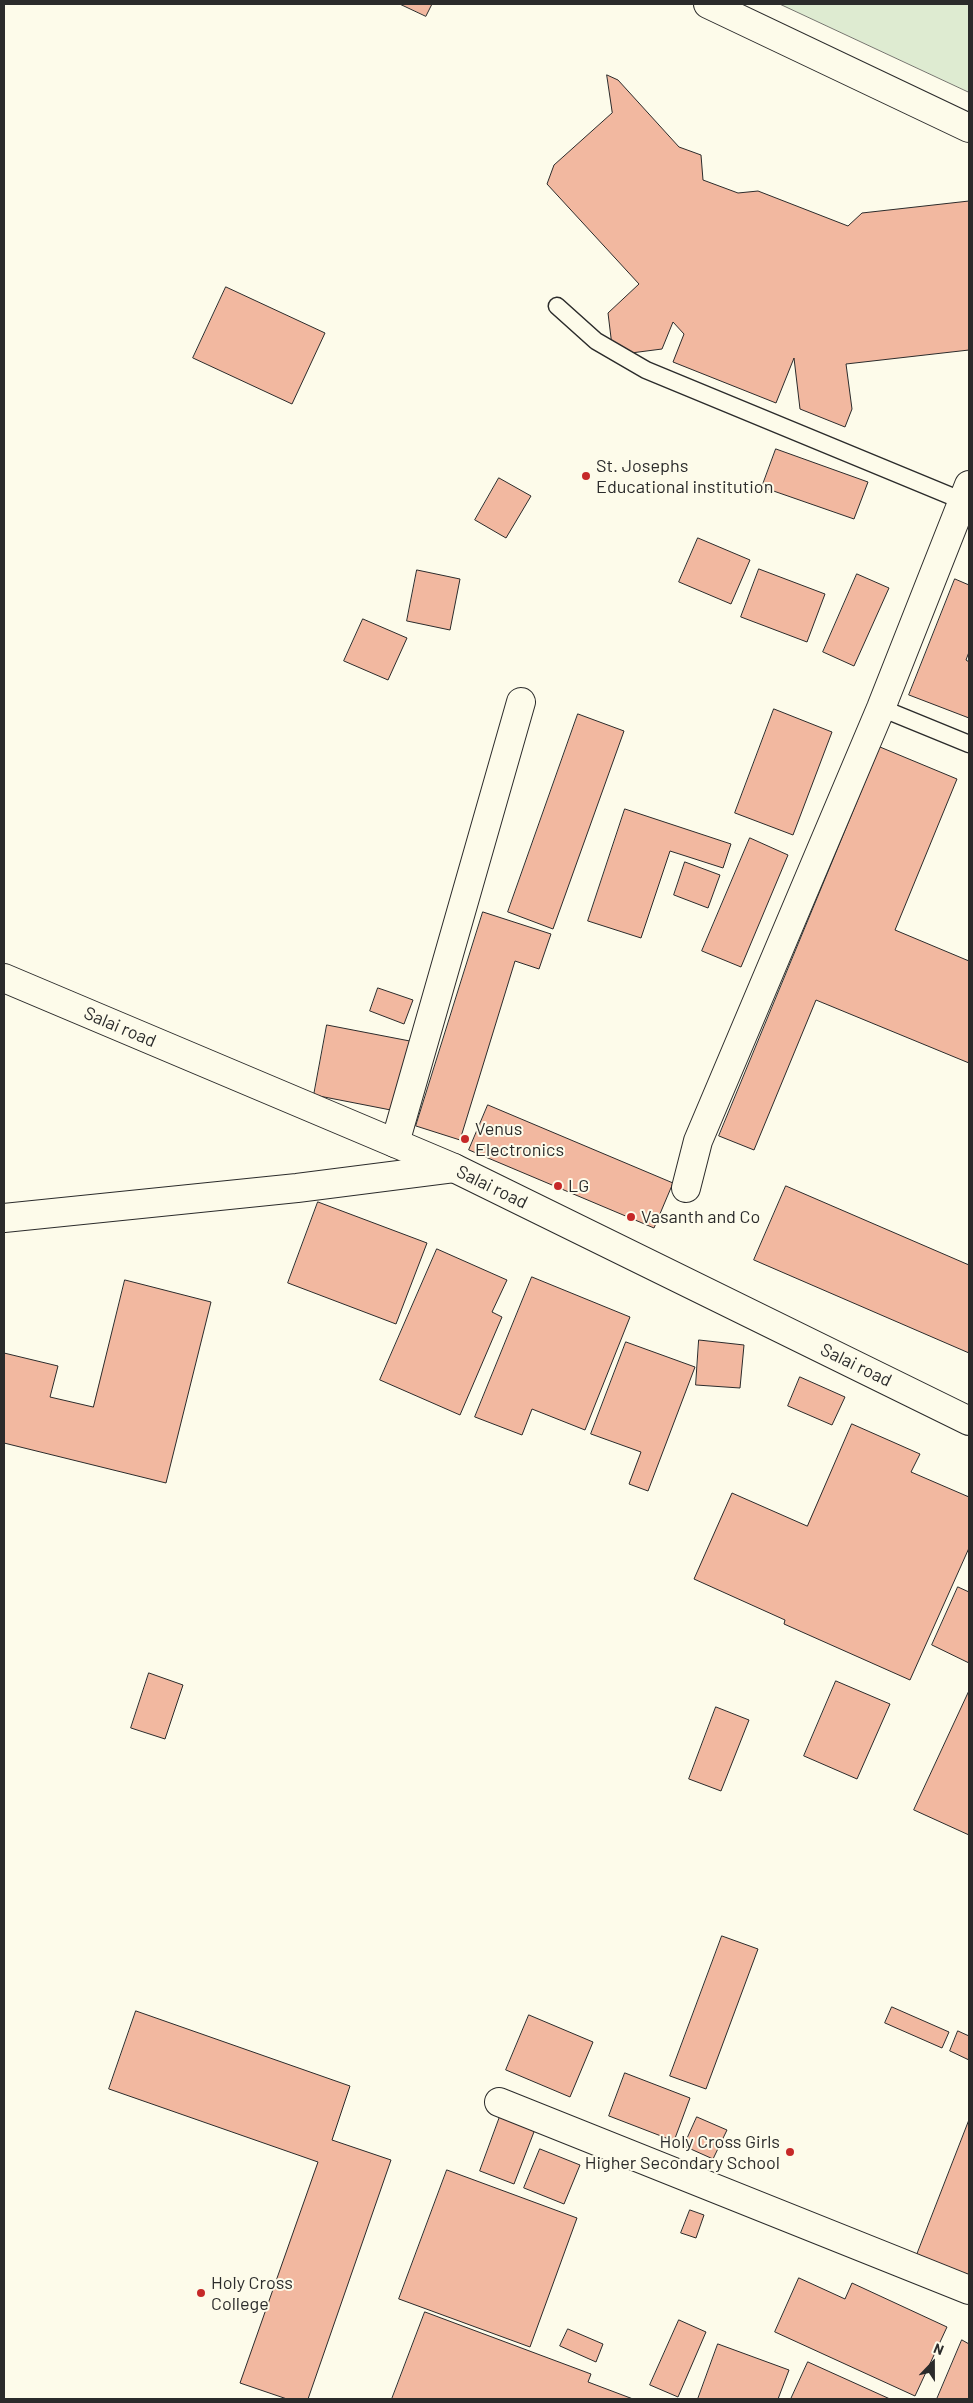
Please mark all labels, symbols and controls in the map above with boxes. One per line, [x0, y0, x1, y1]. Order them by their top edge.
place label: St. Josephs Educational institution [596, 455, 773, 498]
marker: St. Josephs Educational institution [580, 470, 592, 482]
street label: Salai road [81, 1002, 159, 1052]
place label: Venus Electronics [475, 1118, 564, 1160]
marker: Venus Electronics [459, 1133, 471, 1145]
street label: Salai road [453, 1161, 531, 1213]
place label: LG [568, 1175, 589, 1197]
marker: LG [552, 1180, 564, 1192]
place label: Vasanth and Co [641, 1206, 760, 1228]
marker: Vasanth and Co [625, 1211, 637, 1223]
street label: Salai road [817, 1339, 895, 1391]
place label: Holy Cross Girls Higher Secondary School [585, 2131, 780, 2174]
marker: Holy Cross Girls Higher Secondary School [784, 2146, 796, 2158]
place label: Holy Cross College [211, 2272, 293, 2314]
marker: Holy Cross College [195, 2287, 207, 2299]
north arrow [908, 2338, 958, 2388]
text: N [931, 2339, 946, 2358]

